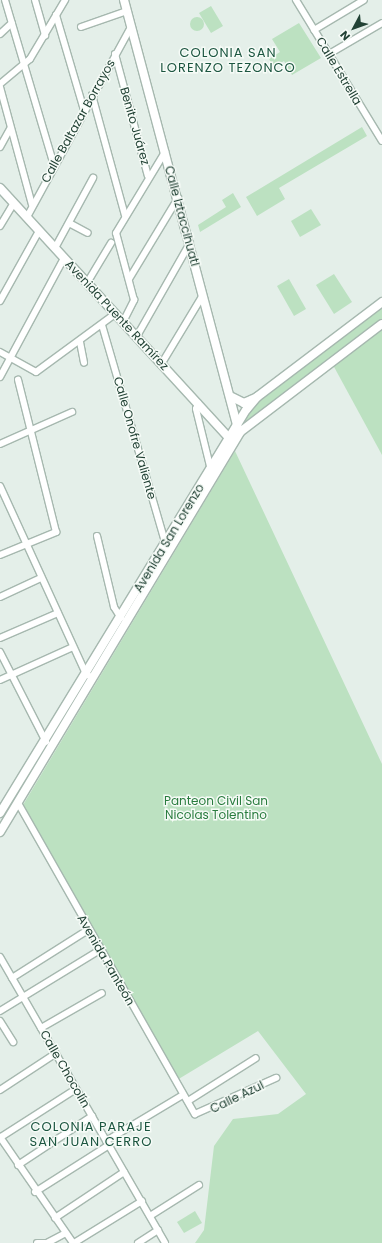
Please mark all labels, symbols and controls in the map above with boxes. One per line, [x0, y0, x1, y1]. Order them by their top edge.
north arrow [334, 8, 374, 48]
text: N [336, 27, 354, 44]
street label: Calle Estrella [313, 34, 365, 108]
district label: COLONIA SAN LORENZO TEZONCO [160, 46, 296, 77]
street label: Calle Baltazar Borrayos [38, 57, 118, 185]
street label: Benito Juárez [117, 85, 153, 167]
street label: Calle Iztaccihuatl [162, 164, 202, 268]
street label: Avenida Puente Ramírez [62, 257, 172, 373]
street label: Calle Onofre Valiente [111, 375, 159, 501]
street label: Avenida San Lorenzo [131, 481, 207, 595]
park label: Panteon Civil San Nicolas Tolentino [164, 794, 268, 822]
street label: Avenida Panteón [74, 912, 138, 1008]
street label: Calle Chocolín [37, 1028, 93, 1110]
street label: Calle Azul [208, 1078, 266, 1116]
district label: COLONIA PARAJE SAN JUAN CERRO [30, 1120, 152, 1151]

